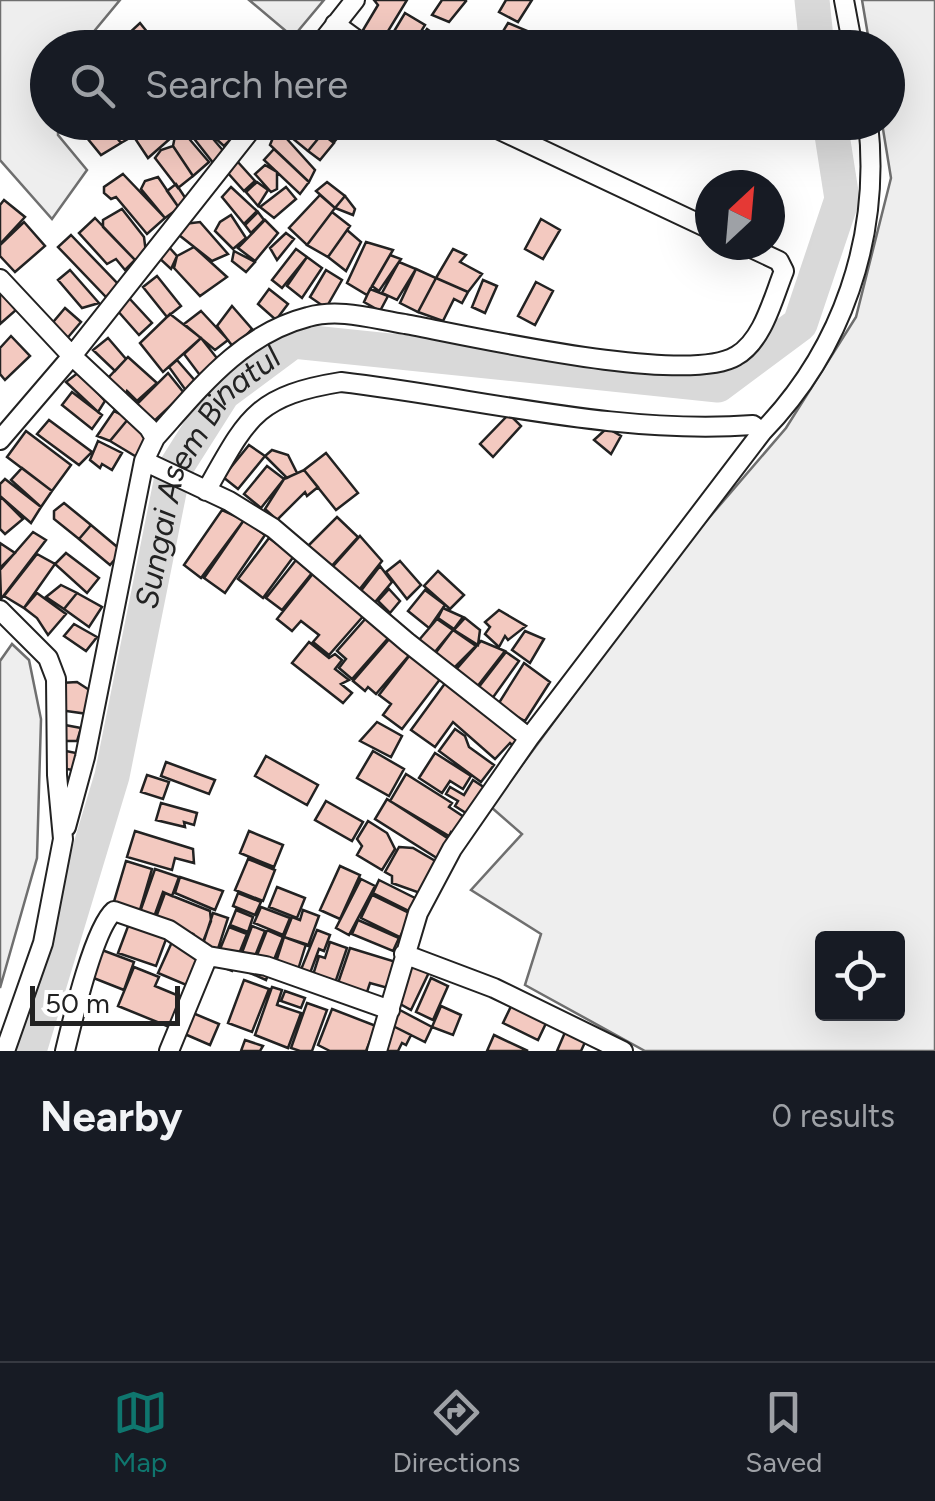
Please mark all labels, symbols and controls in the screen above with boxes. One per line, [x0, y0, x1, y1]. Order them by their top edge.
search box [30, 30, 905, 140]
icon: search [65, 58, 120, 113]
text: Search here [145, 62, 348, 108]
north arrow [695, 170, 785, 260]
water label: Sungai Asem Binatul [127, 337, 289, 612]
map controls [815, 931, 905, 1021]
button: locate [815, 931, 905, 1021]
scale bar [30, 981, 180, 1026]
text: 50 m [45, 986, 110, 1020]
text: Nearby [40, 1091, 182, 1142]
text: 0 results [771, 1097, 895, 1135]
tab: Map [113, 1385, 168, 1479]
tab: Directions [393, 1385, 520, 1479]
tab: Saved [745, 1385, 822, 1479]

